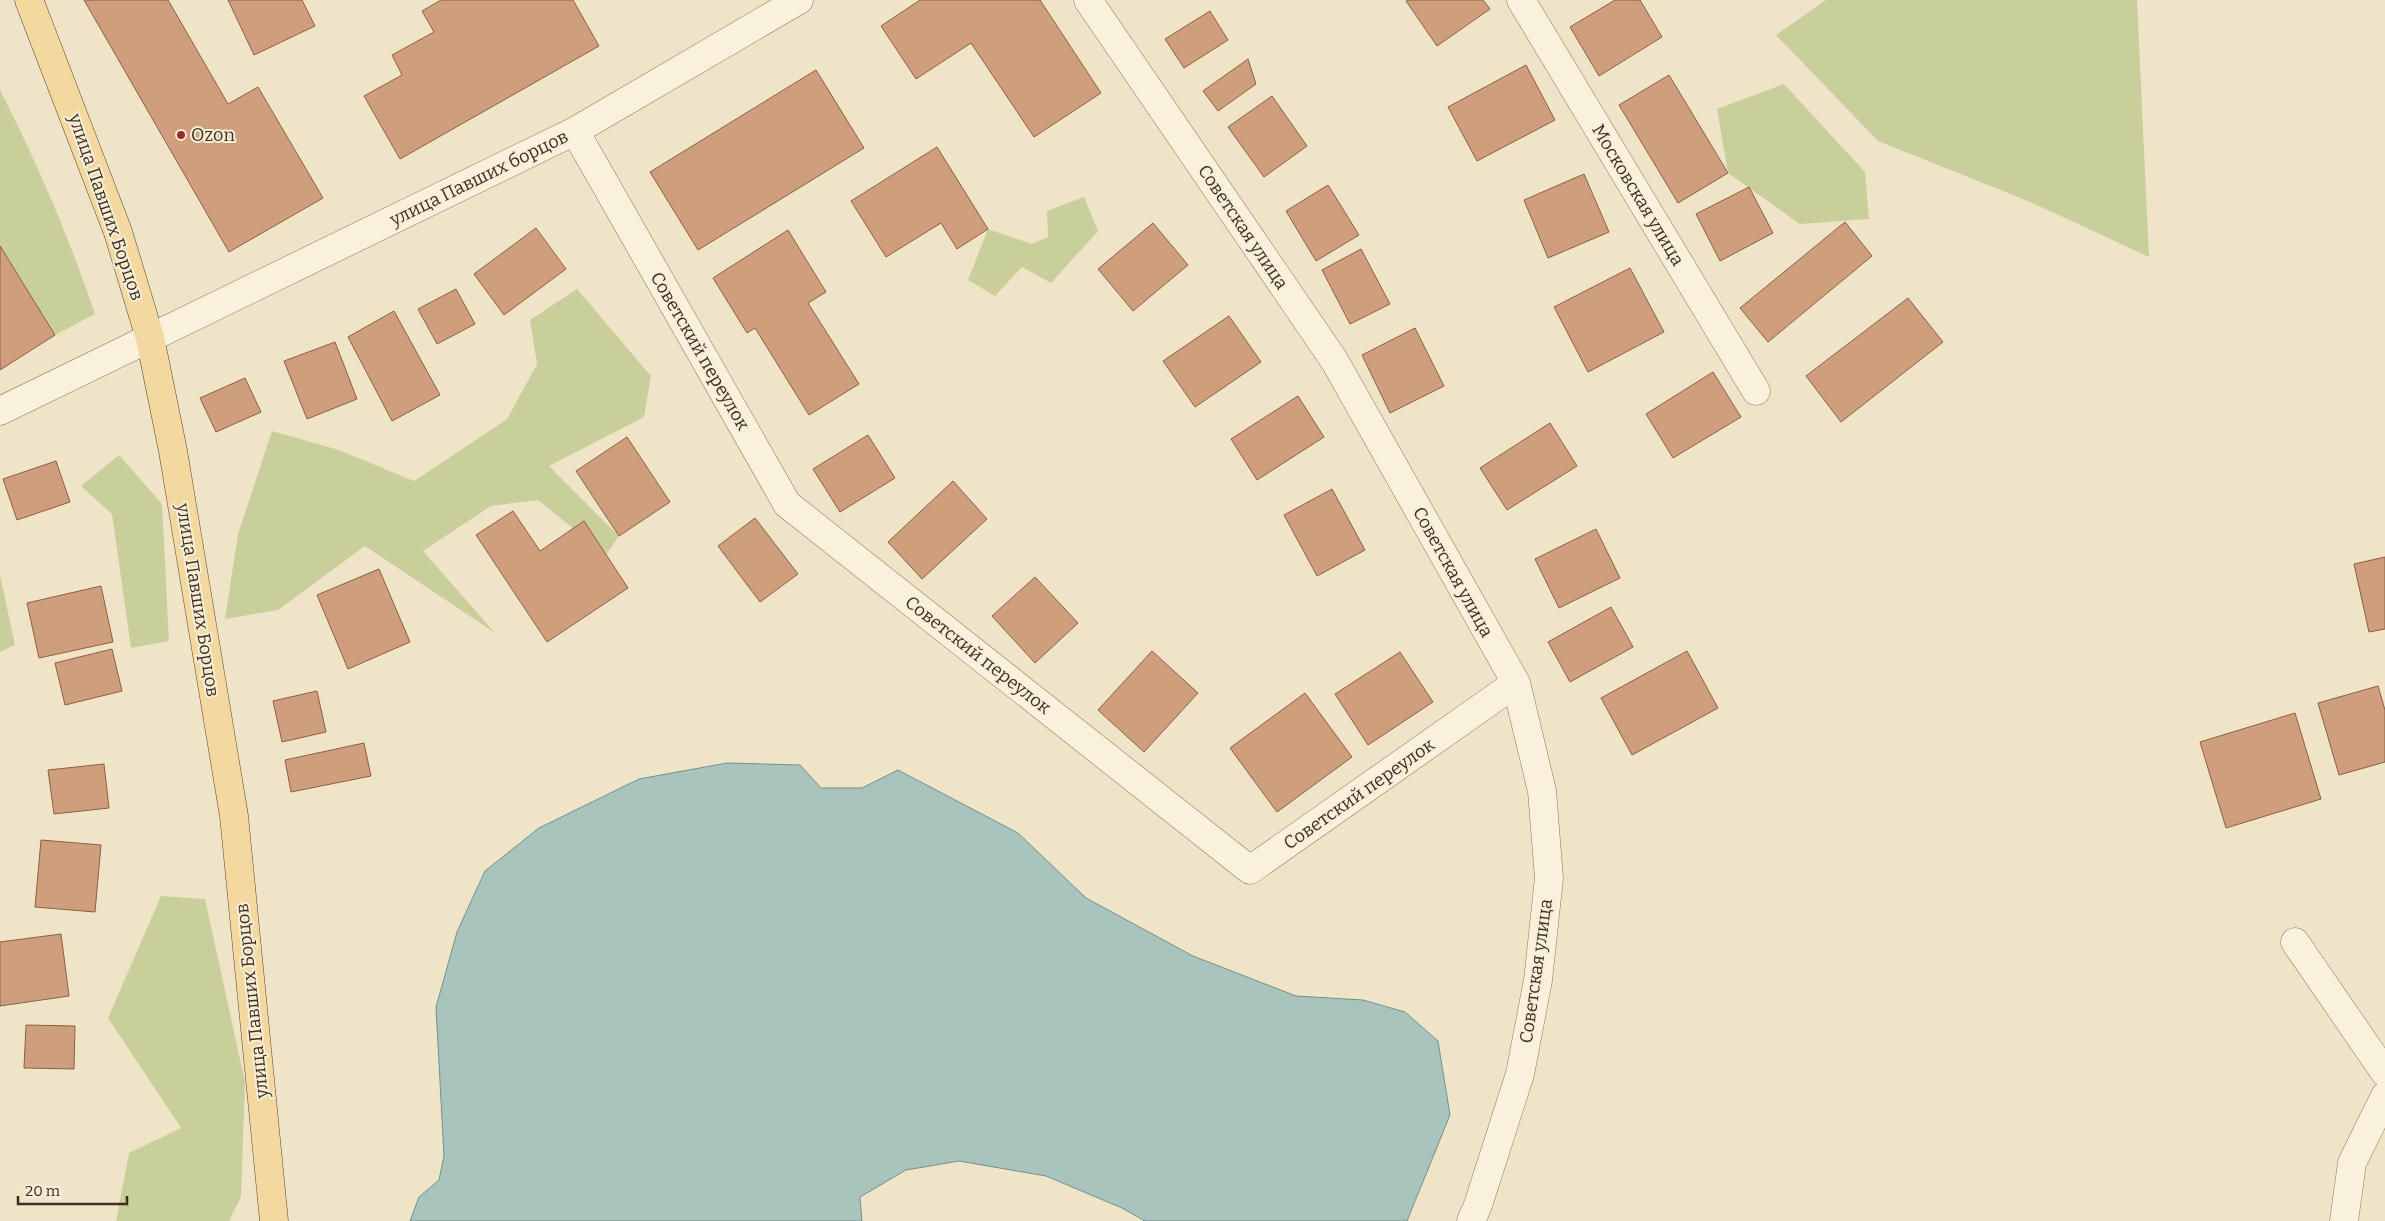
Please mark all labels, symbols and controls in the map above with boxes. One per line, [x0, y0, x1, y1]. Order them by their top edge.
street label: улица Павших Борцов [63, 110, 148, 303]
street label: Московская улица [1587, 120, 1689, 270]
place label: Ozon [191, 124, 235, 146]
street label: улица Павших борцов [385, 125, 572, 231]
marker: Ozon [175, 129, 187, 141]
street label: Советская улица [1193, 160, 1293, 294]
street label: Советский переулок [646, 268, 755, 434]
street label: улица Павших Борцов [172, 501, 224, 698]
street label: Советская улица [1408, 503, 1498, 641]
street label: Советский переулок [901, 591, 1056, 719]
street label: Советский переулок [1279, 733, 1439, 854]
street label: Советская улица [1515, 897, 1557, 1045]
street label: улица Павших Борцов [231, 902, 273, 1101]
scale bar [18, 1174, 126, 1206]
text: 20 m [25, 1182, 61, 1200]

